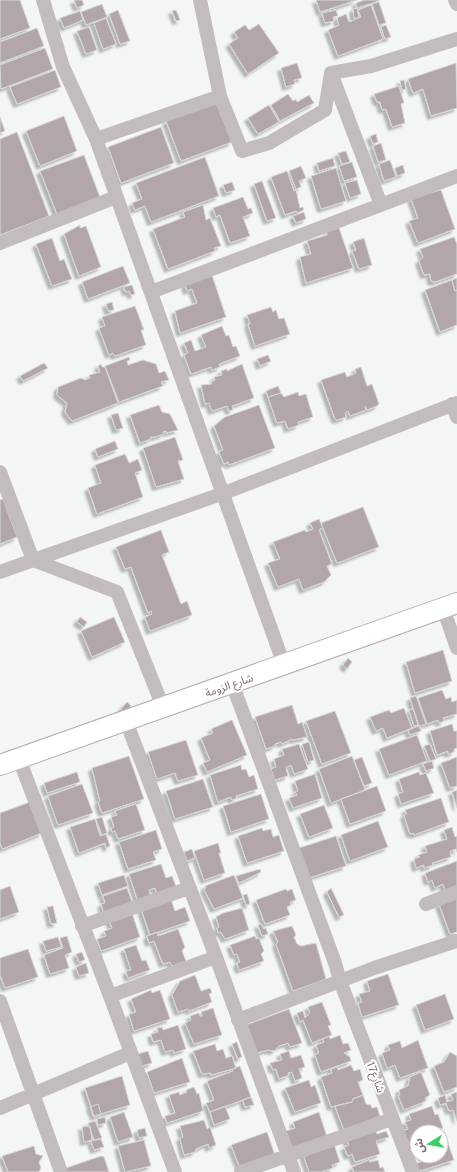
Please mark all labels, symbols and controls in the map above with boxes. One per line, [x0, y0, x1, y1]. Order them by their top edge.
street label: شارع الزومة [203, 671, 256, 701]
street label: شارع17 [363, 1060, 388, 1095]
north arrow [409, 1124, 449, 1164]
text: ش [412, 1137, 427, 1154]

